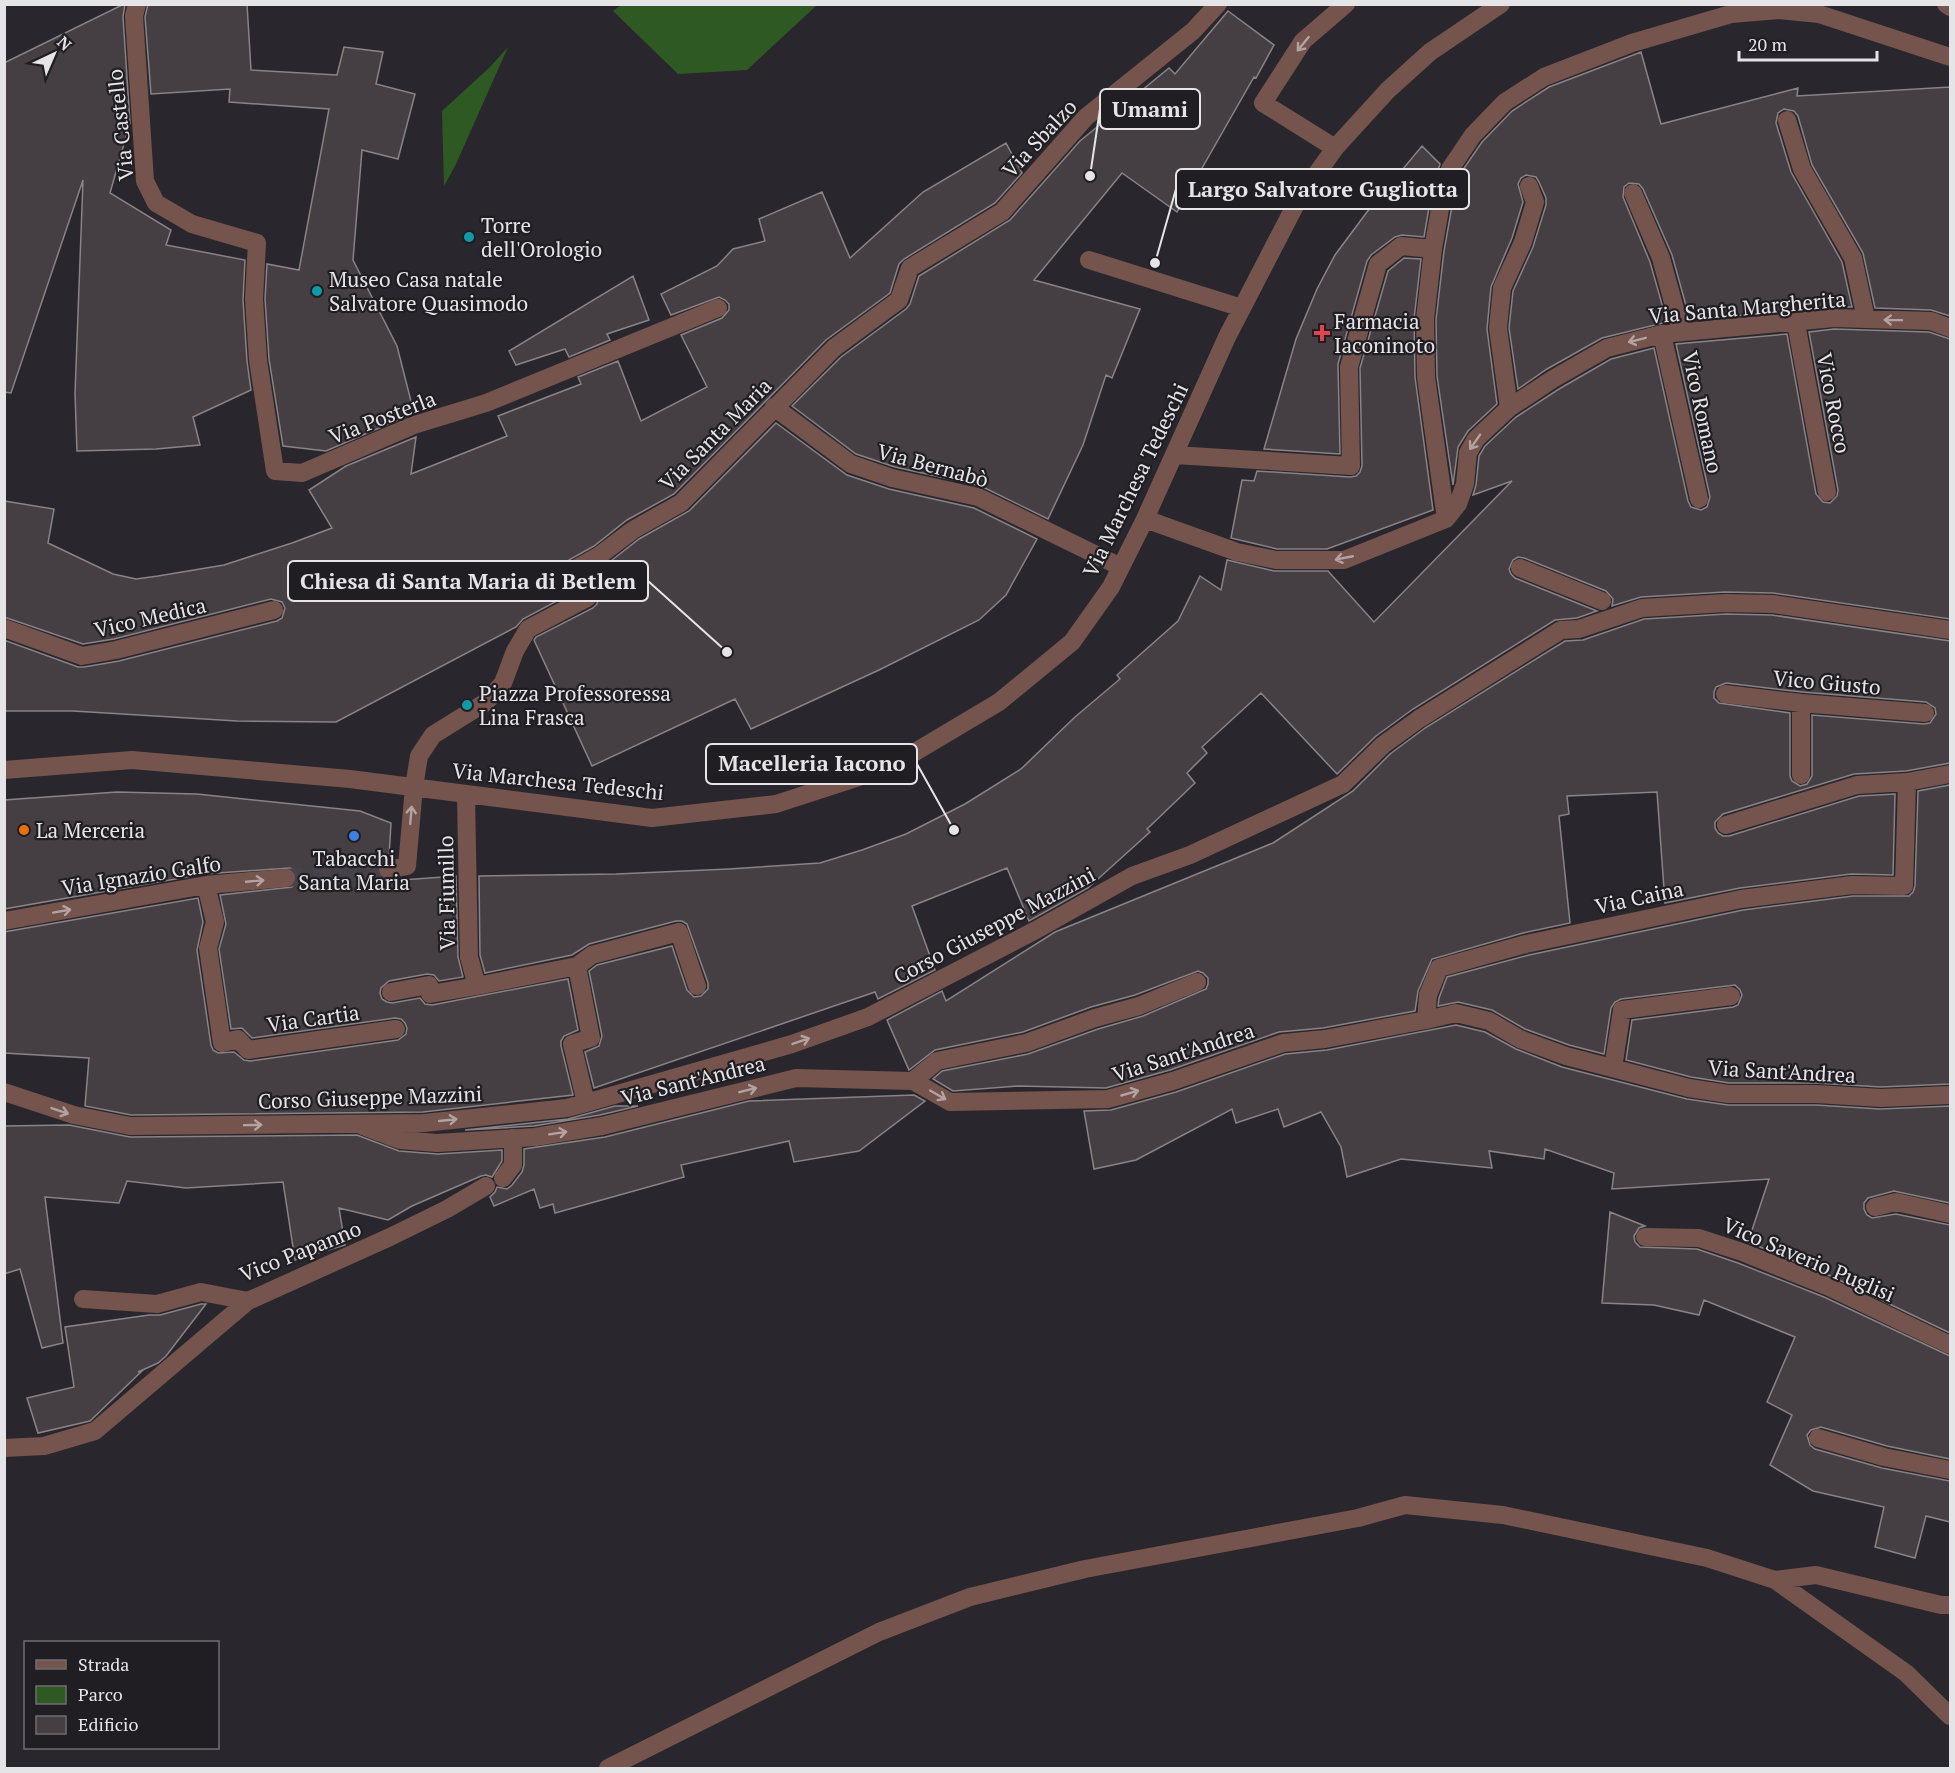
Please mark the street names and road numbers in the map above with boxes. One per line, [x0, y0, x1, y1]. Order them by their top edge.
street label: Via Castello [100, 68, 140, 182]
street label: Via Sbalzo [995, 93, 1083, 183]
street label: Via Santa Margherita [1647, 284, 1847, 330]
street label: Vico Romano [1676, 348, 1730, 476]
street label: Vico Rocco [1811, 350, 1857, 456]
street label: Via Santa Maria [653, 371, 778, 496]
street label: Via Marchesa Tedeschi [1076, 378, 1194, 582]
street label: Via Posterla [325, 384, 440, 450]
street label: Via Bernabò [874, 437, 992, 493]
street label: Vico Medica [91, 590, 209, 643]
street label: Vico Giusto [1772, 663, 1882, 701]
street label: Via Marchesa Tedeschi [451, 756, 665, 806]
street label: Via Fiumillo [431, 835, 461, 951]
street label: Via Ignazio Galfo [59, 849, 223, 901]
street label: Corso Giuseppe Mazzini [888, 860, 1100, 990]
street label: Via Caina [1592, 874, 1686, 920]
street label: Via Cartia [265, 998, 362, 1038]
street label: Via Sant'Andrea [1108, 1016, 1258, 1088]
street label: Via Sant'Andrea [618, 1048, 768, 1111]
street label: Via Sant'Andrea [1707, 1053, 1857, 1089]
street label: Corso Giuseppe Mazzini [257, 1079, 483, 1115]
street label: Vico Saverio Puglisi [1719, 1210, 1899, 1308]
street label: Vico Papanno [235, 1214, 365, 1288]

